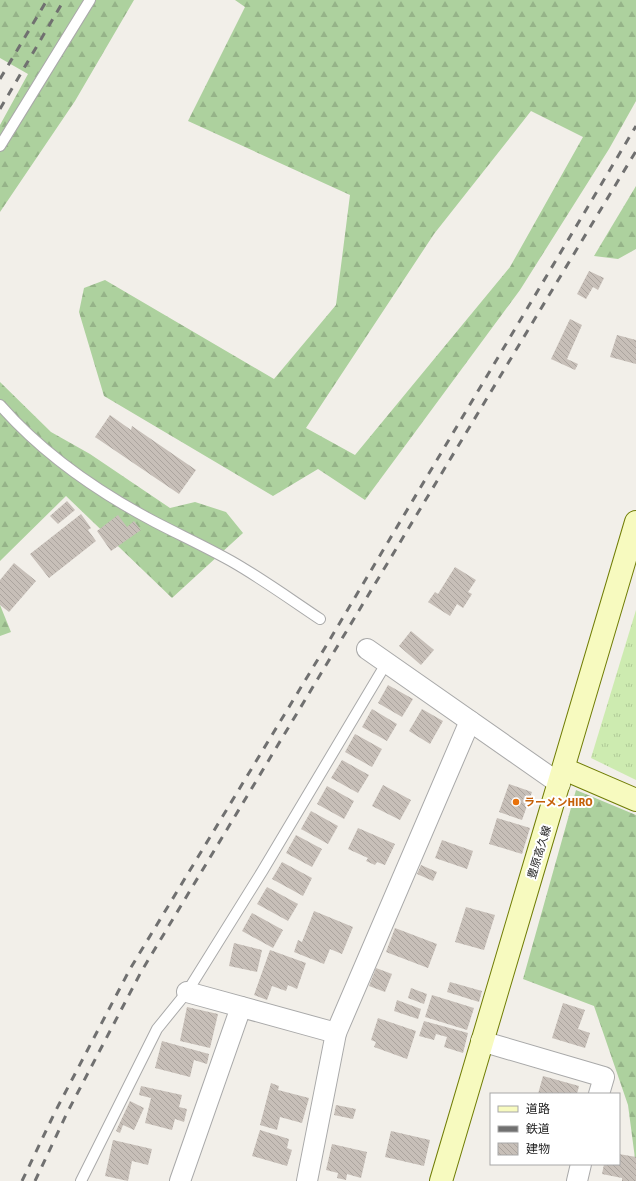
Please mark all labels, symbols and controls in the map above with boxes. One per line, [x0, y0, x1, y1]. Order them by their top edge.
place label: ラーメンHIRO [524, 796, 593, 809]
marker: ラーメンHIRO [511, 797, 521, 807]
street label: 豊原高久線 [525, 824, 554, 880]
legend [490, 1093, 620, 1165]
text: 道路 [526, 1102, 550, 1117]
text: 鉄道 [526, 1122, 550, 1137]
text: 建物 [526, 1142, 550, 1157]

